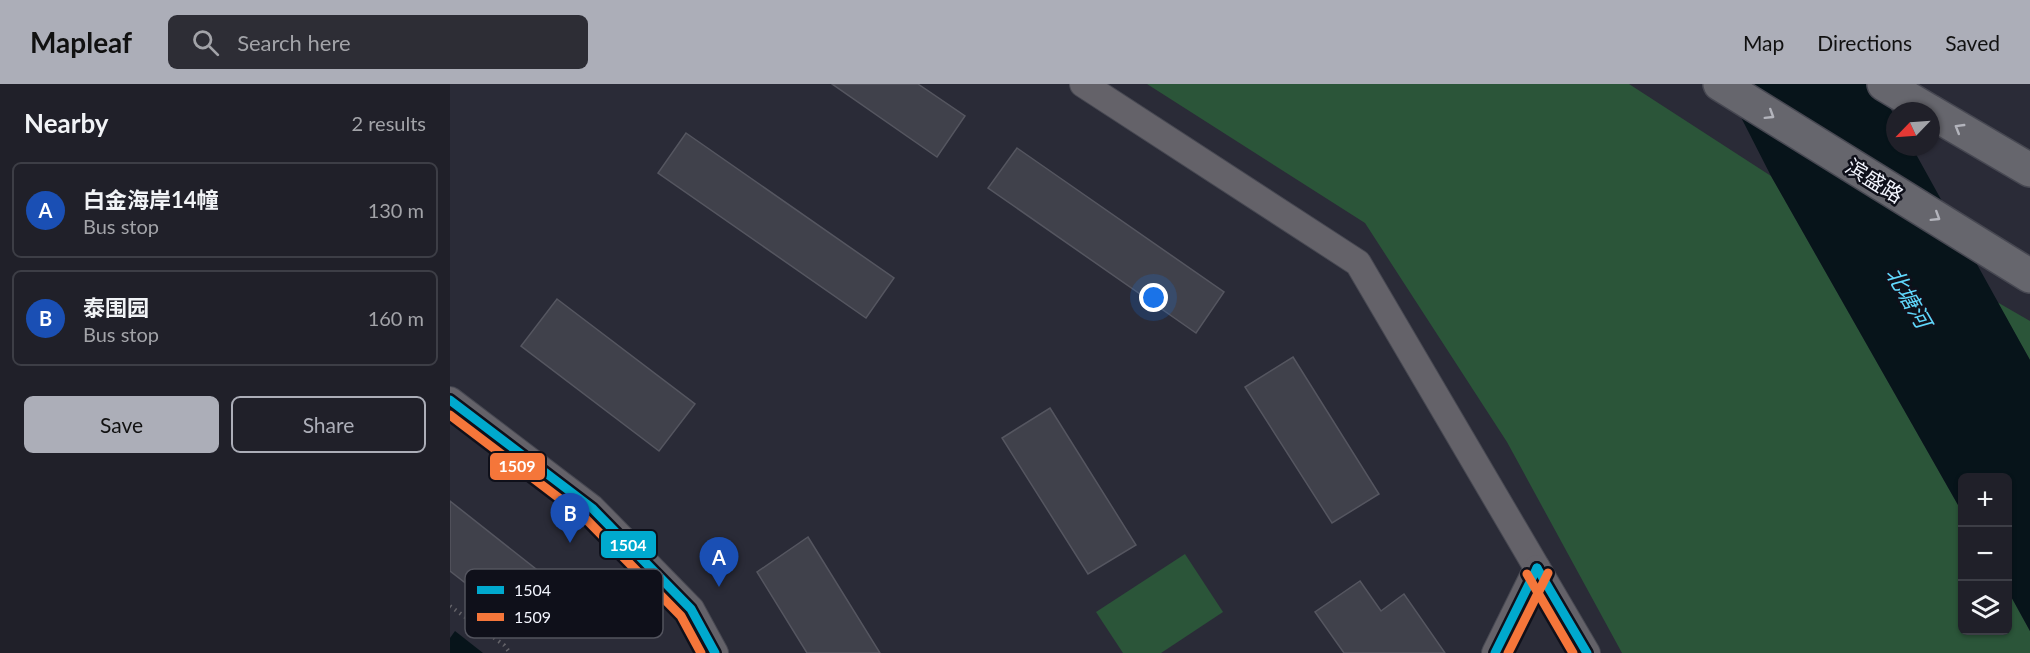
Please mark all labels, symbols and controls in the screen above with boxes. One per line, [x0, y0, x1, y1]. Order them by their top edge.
search box [168, 15, 588, 69]
text: Mapleaf [30, 25, 132, 59]
icon: search [189, 26, 222, 59]
text: Search here [237, 29, 351, 56]
text: Map [1743, 30, 1784, 55]
text: Directions [1817, 30, 1912, 55]
text: Saved [1945, 30, 2000, 55]
north arrow [1886, 102, 1940, 156]
text: Nearby [24, 107, 109, 139]
one-way arrow [1764, 107, 1774, 119]
text: 2 results [351, 111, 426, 135]
one-way arrow [1955, 124, 1965, 136]
street label: 滨盛路 [1842, 153, 1908, 207]
text: 白金海岸14幢 [83, 186, 219, 213]
text: A [39, 198, 52, 222]
text: 130 m [368, 198, 424, 222]
one-way arrow [1930, 210, 1940, 222]
text: Bus stop [83, 214, 159, 238]
water label: 北塘河 [1881, 262, 1939, 336]
your location [1139, 283, 1168, 312]
text: 泰围园 [83, 294, 149, 321]
text: B [39, 306, 52, 330]
text: 160 m [368, 306, 424, 330]
text: Bus stop [83, 322, 159, 346]
button: Save [24, 396, 219, 453]
button: Share [231, 396, 426, 453]
line badge: 1509 [489, 452, 546, 481]
text: 1509 [498, 456, 536, 475]
map controls [1958, 473, 2012, 635]
button: + [1958, 473, 2012, 527]
pin: B [550, 494, 590, 543]
button: − [1958, 527, 2012, 581]
line badge: 1504 [600, 530, 657, 559]
text: 1504 [609, 535, 647, 554]
pin: A [700, 538, 738, 587]
legend [465, 569, 663, 638]
text: 1504 [514, 580, 551, 599]
button: layers [1958, 581, 2012, 635]
text: 1509 [514, 607, 551, 626]

